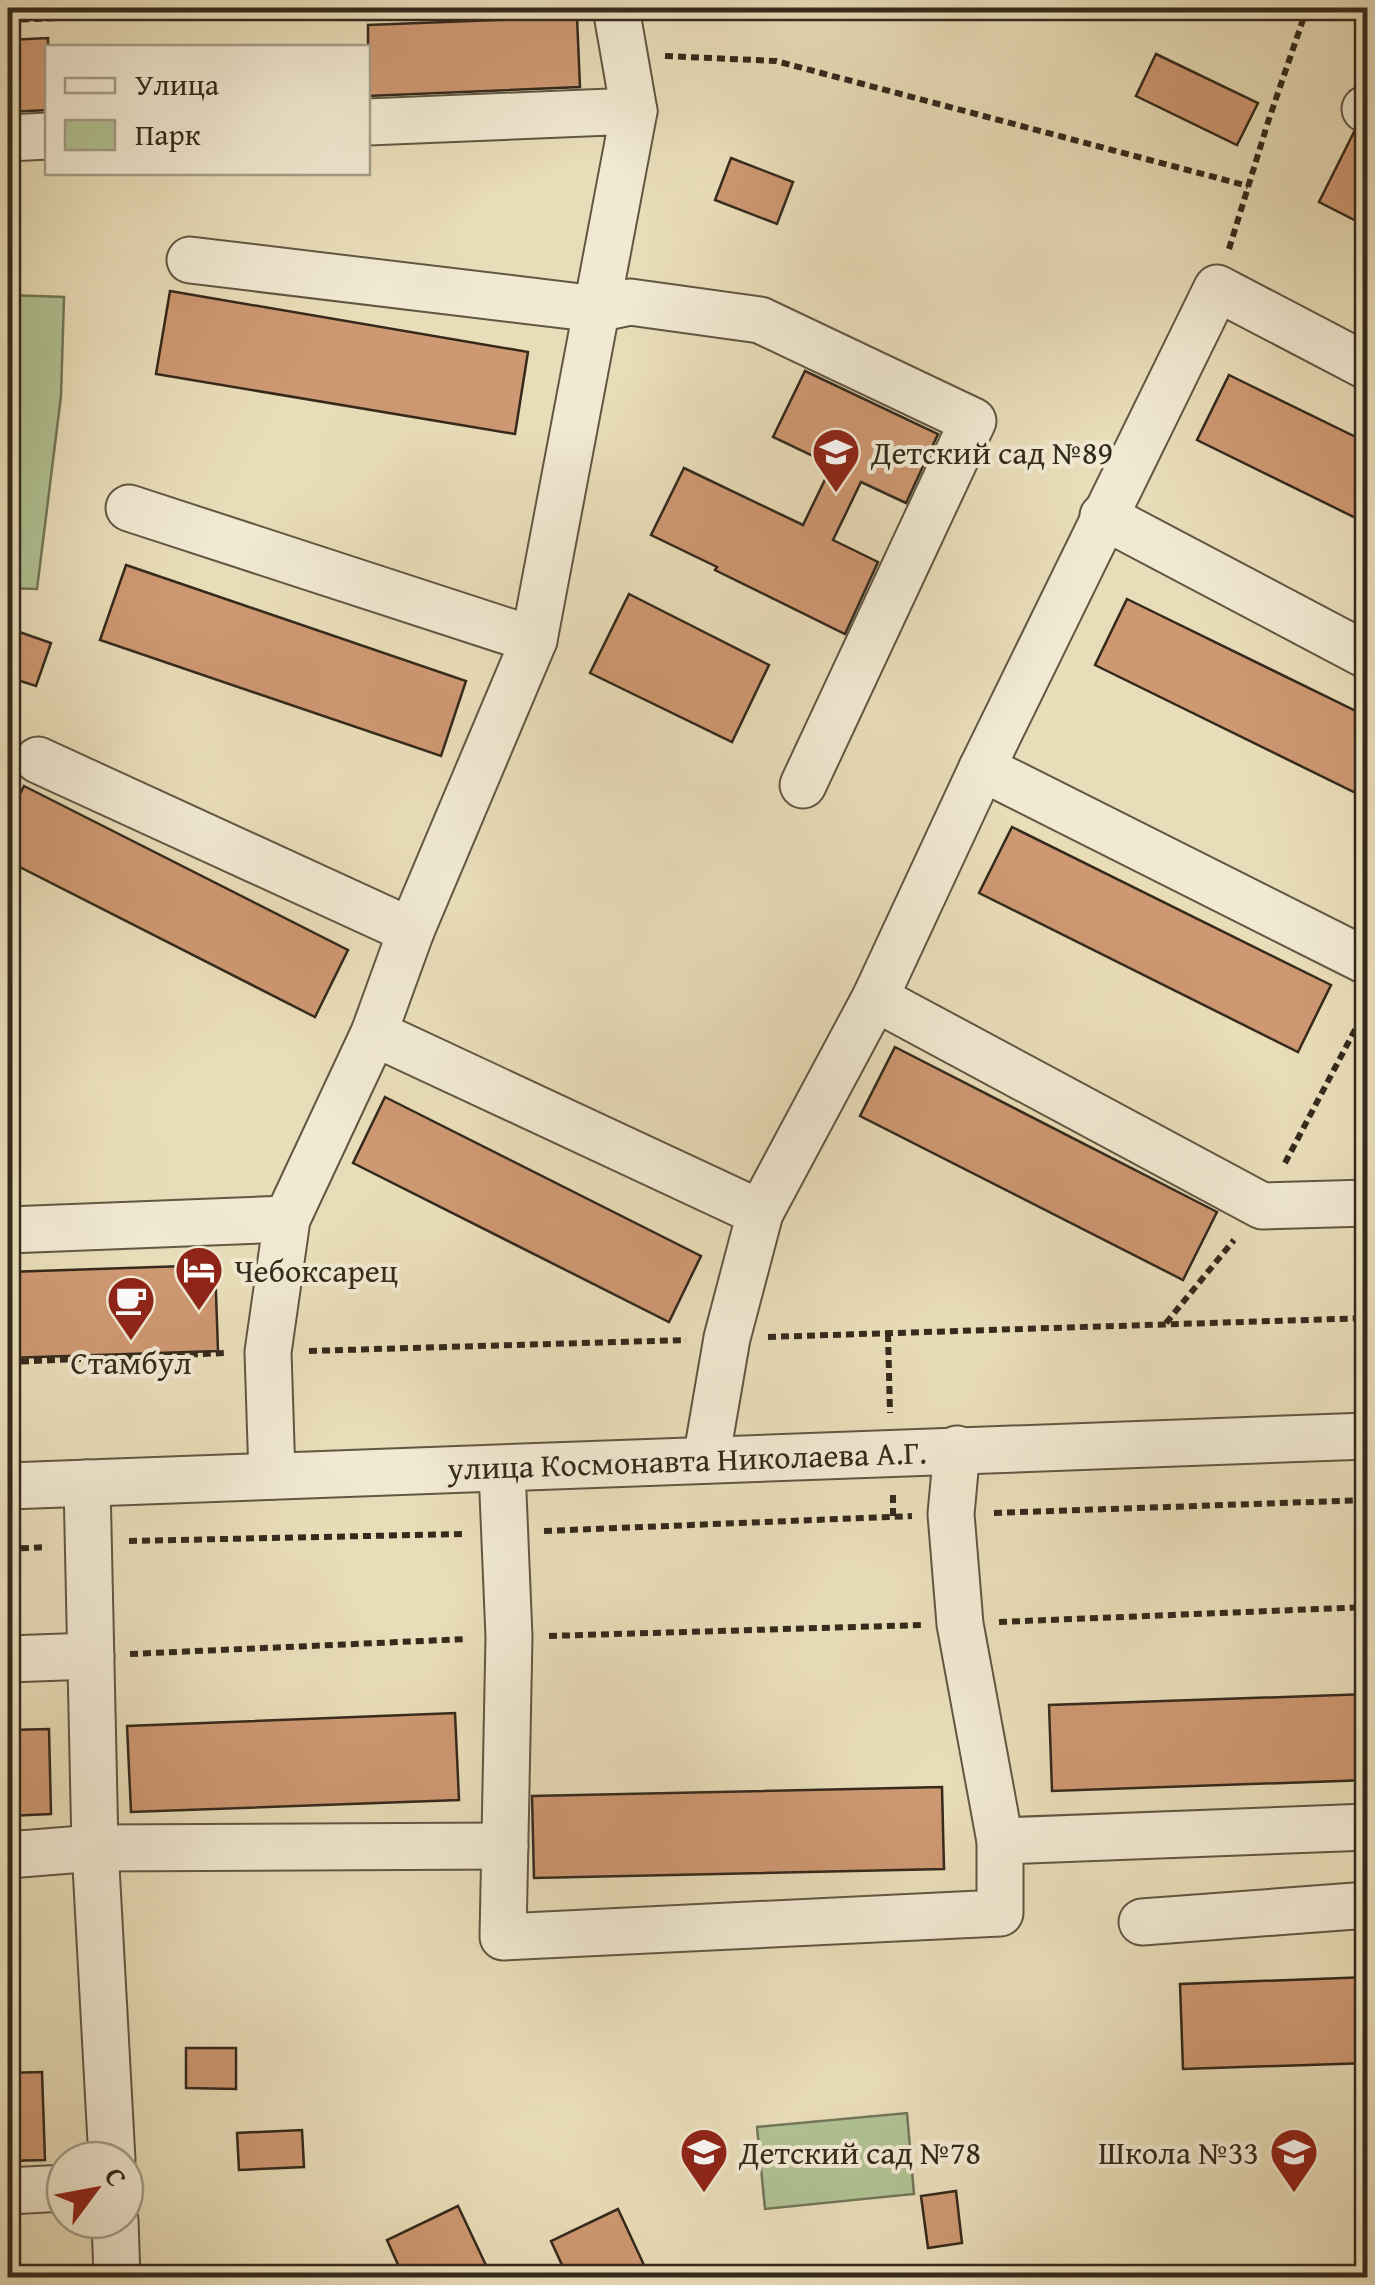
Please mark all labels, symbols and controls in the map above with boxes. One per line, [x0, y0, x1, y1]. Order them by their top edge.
legend [45, 45, 370, 175]
text: Улица [135, 62, 220, 106]
text: Парк [135, 112, 201, 156]
school or university icon: Детский сад №89 [810, 426, 862, 494]
place label: Детский сад №89 [870, 429, 1113, 476]
hotel icon: Чебоксарец [173, 1244, 225, 1312]
place label: Чебоксарец [234, 1247, 398, 1294]
cafe icon: Стамбул [105, 1274, 157, 1342]
place label: Стамбул [70, 1339, 192, 1386]
street label: улица Космонавта Николаева А.Г. [446, 1428, 927, 1492]
school or university icon: Детский сад №78 [678, 2126, 730, 2194]
school or university icon: Школа №33 [1268, 2126, 1320, 2194]
place label: Детский сад №78 [738, 2129, 981, 2176]
place label: Школа №33 [1098, 2129, 1259, 2176]
north arrow [45, 2140, 145, 2240]
text: С [95, 2159, 138, 2194]

